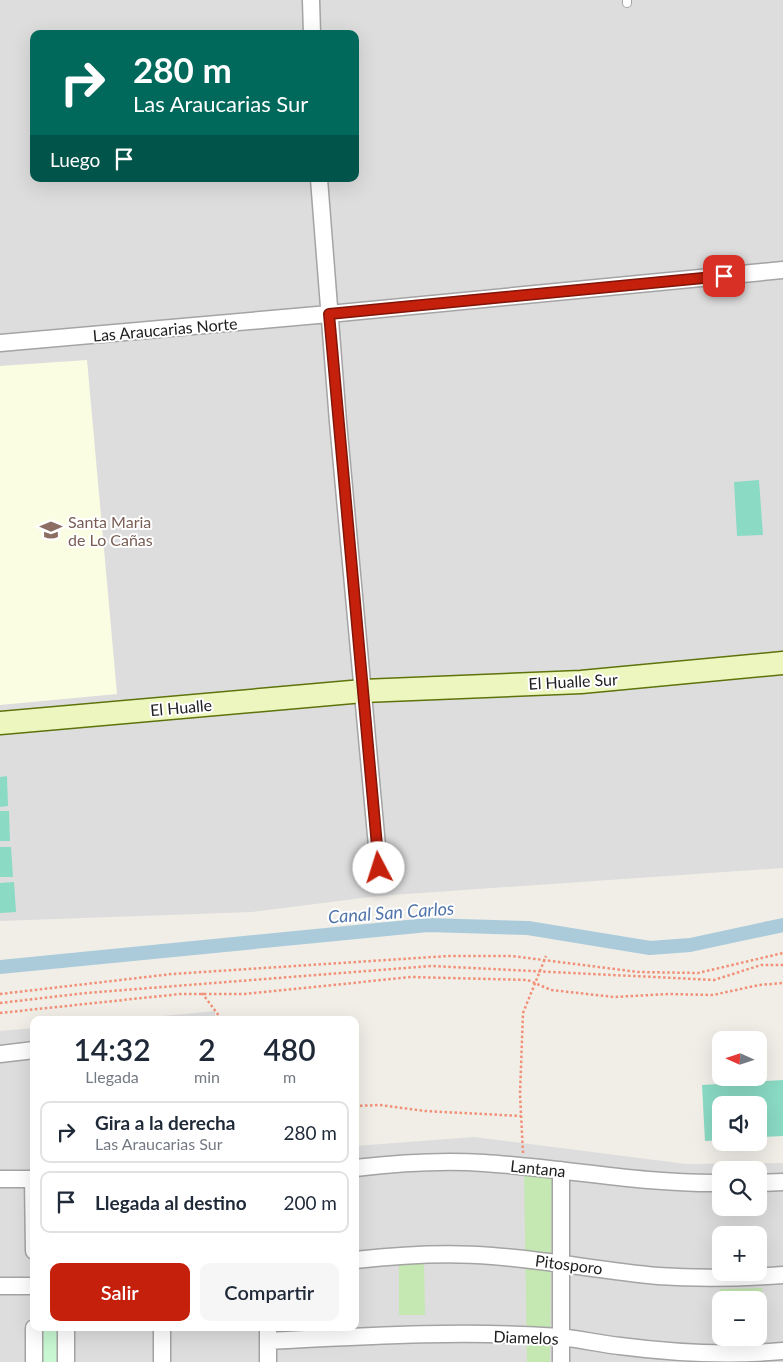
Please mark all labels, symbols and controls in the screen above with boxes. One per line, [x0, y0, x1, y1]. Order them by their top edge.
text: 280 m [133, 48, 232, 90]
icon: right [50, 50, 115, 115]
text: Las Araucarias Sur [133, 90, 308, 117]
icon: arrive [110, 145, 138, 173]
text: Luego [50, 148, 100, 171]
pin [703, 255, 745, 297]
icon: arrive [710, 262, 738, 290]
street label: Las Araucarias Norte [92, 313, 238, 345]
place label: Santa Maria de Lo Cañas [68, 512, 153, 549]
school or university icon: Santa Maria de Lo Cañas [38, 517, 64, 543]
street label: El Hualle Sur [528, 669, 618, 693]
street label: El Hualle [149, 695, 213, 719]
position arrow [352, 841, 404, 893]
water label: Canal San Carlos [327, 897, 455, 927]
text: 14:32 [73, 1031, 151, 1067]
text: 2 [198, 1031, 216, 1067]
text: 480 [263, 1031, 316, 1067]
north arrow [712, 1031, 768, 1086]
map controls [712, 1031, 767, 1346]
text: Llegada [85, 1067, 139, 1086]
text: min [194, 1067, 220, 1086]
text: m [283, 1067, 296, 1086]
button: sound [712, 1096, 767, 1151]
text: Gira a la derecha [95, 1111, 235, 1134]
icon: right [52, 1118, 80, 1146]
text: 280 m [283, 1121, 337, 1144]
text: Las Araucarias Sur [95, 1134, 223, 1153]
street label: Lantana [509, 1156, 567, 1180]
button: search [712, 1161, 767, 1216]
icon: arrive [52, 1188, 80, 1216]
text: Llegada al destino [95, 1191, 247, 1214]
text: 200 m [283, 1191, 337, 1214]
button: + [712, 1226, 767, 1281]
street label: Pitosporo [534, 1250, 604, 1278]
button: Salir [50, 1263, 190, 1321]
button: Compartir [200, 1263, 339, 1321]
button: − [712, 1291, 767, 1346]
street label: Diamelos [493, 1326, 559, 1348]

